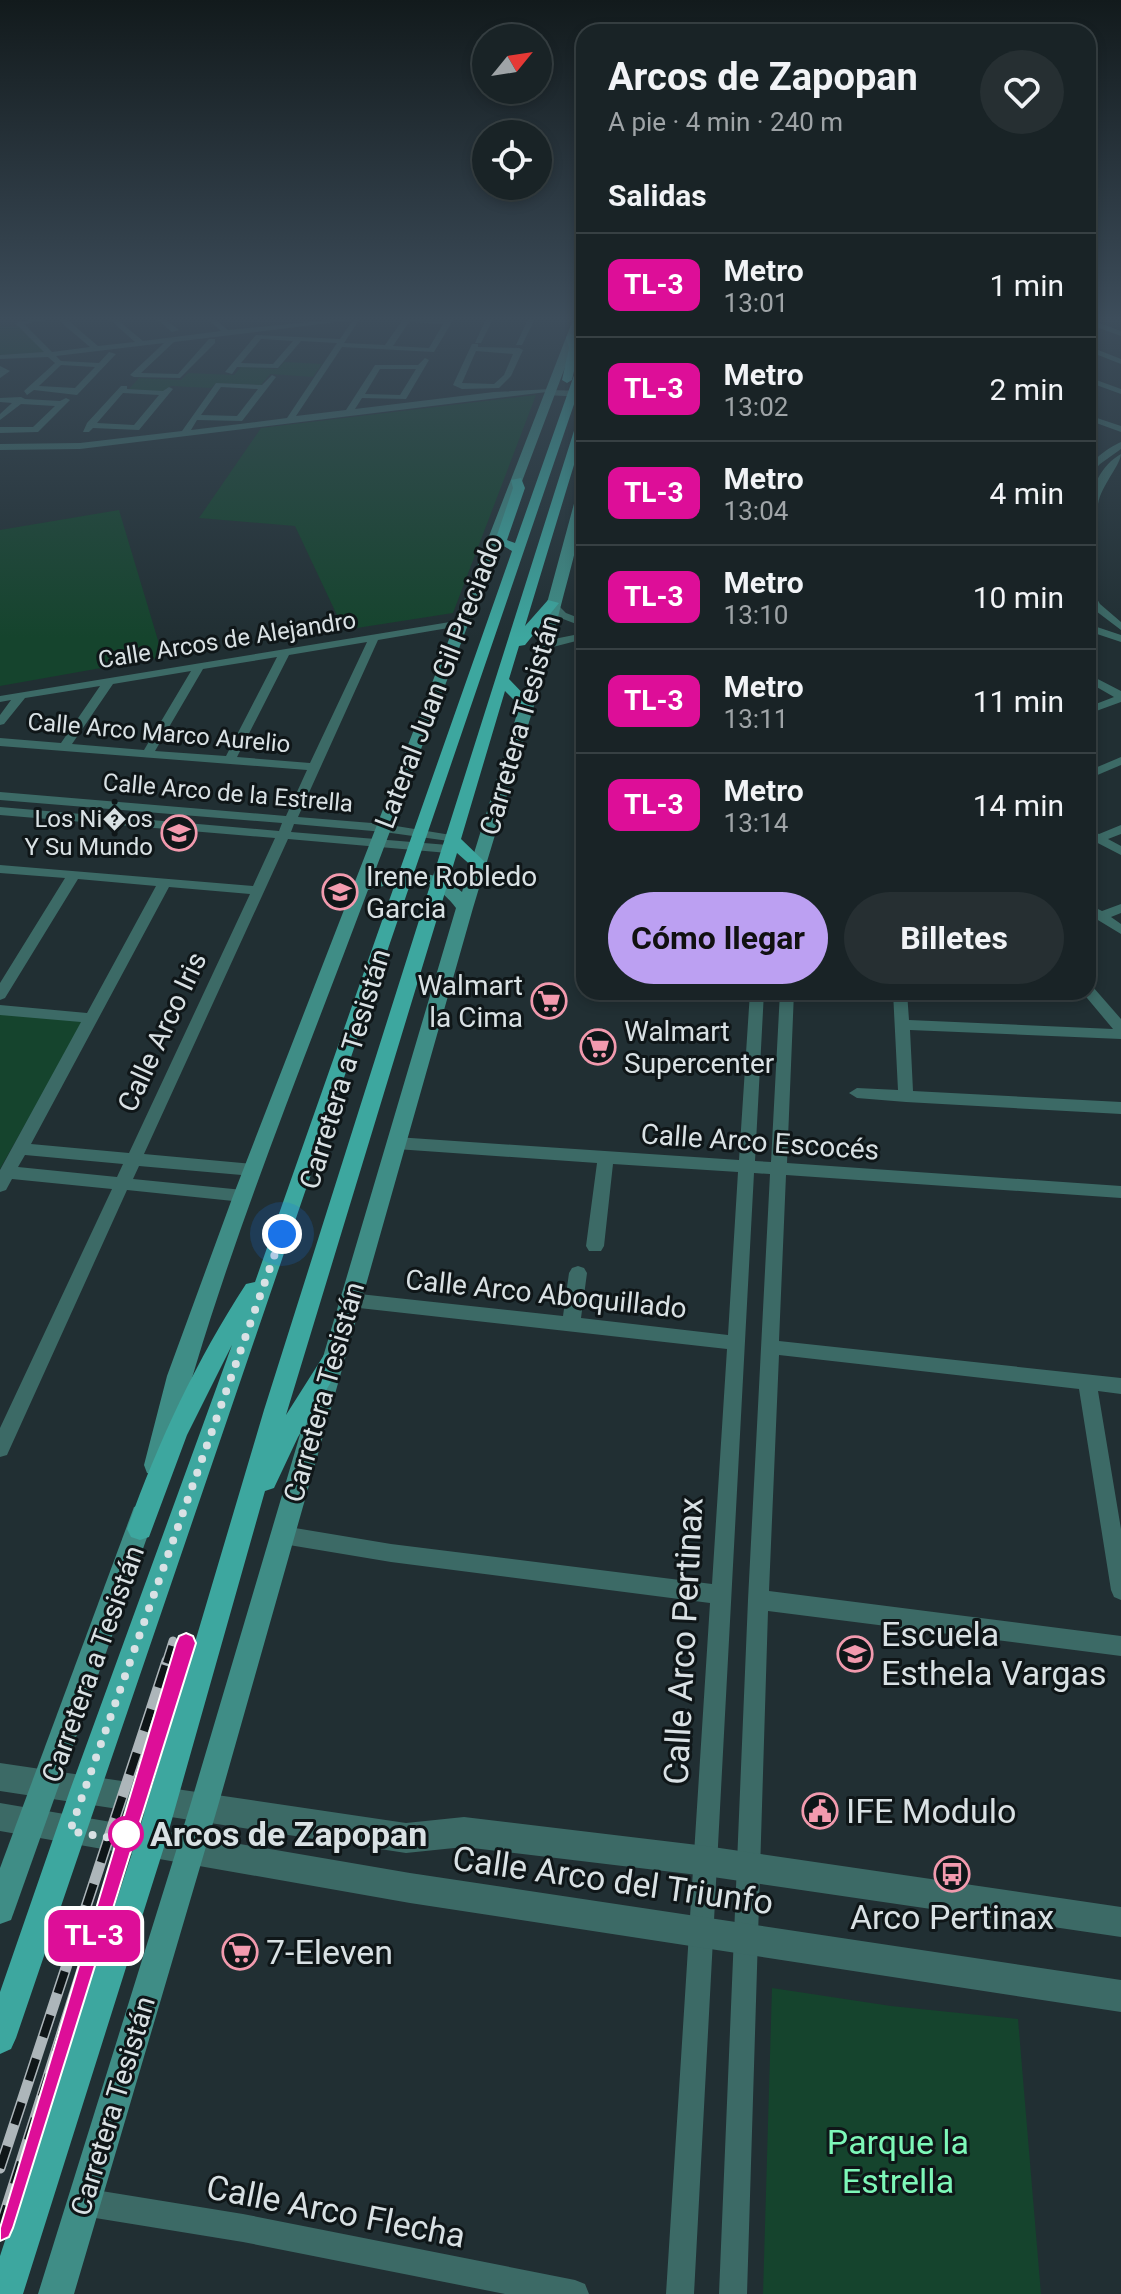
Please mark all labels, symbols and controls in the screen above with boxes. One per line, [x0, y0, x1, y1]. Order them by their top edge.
north arrow [472, 24, 552, 104]
map controls [472, 24, 552, 200]
button: heart [980, 50, 1064, 134]
text: Arcos de Zapopan [608, 55, 918, 99]
text: A pie · 4 min · 240 m [608, 107, 843, 137]
button: locate [472, 120, 552, 200]
text: Salidas [608, 178, 707, 213]
text: Metro [724, 253, 804, 288]
text: TL-3 [624, 268, 684, 301]
text: 1 min [990, 268, 1064, 303]
text: 13:01 [724, 288, 788, 318]
text: Metro [724, 357, 804, 392]
text: TL-3 [624, 372, 684, 405]
text: 2 min [990, 372, 1064, 407]
text: 13:02 [724, 392, 788, 422]
text: Metro [724, 461, 804, 496]
text: TL-3 [624, 476, 684, 509]
text: 4 min [990, 476, 1064, 511]
text: 13:04 [724, 496, 788, 526]
street label: Lateral Juan Gil Preciado [368, 531, 510, 833]
text: Metro [724, 565, 804, 600]
text: TL-3 [624, 580, 684, 613]
text: 10 min [973, 580, 1064, 615]
text: 13:10 [724, 600, 788, 630]
street label: Calle Arcos de Alejandro [96, 606, 358, 674]
street label: Carretera Tesistán [473, 611, 567, 839]
text: Metro [724, 669, 804, 704]
text: TL-3 [624, 684, 684, 717]
text: 11 min [973, 684, 1064, 719]
text: 13:11 [724, 704, 788, 734]
street label: Calle Arco Marco Aurelio [26, 708, 292, 758]
street label: Calle Arco de la Estrella [102, 768, 354, 818]
text: Metro [724, 773, 804, 808]
text: TL-3 [624, 788, 684, 821]
text: 14 min [973, 788, 1064, 823]
place label: Los Ni�os Y Su Mundo [25, 801, 153, 861]
text: 13:14 [724, 808, 788, 838]
school or university icon: Los Ni�os Y Su Mundo [160, 814, 198, 852]
place label: Irene Robledo Garcia [366, 860, 537, 925]
school or university icon: Irene Robledo Garcia [321, 873, 359, 911]
button: Cómo llegar [608, 892, 828, 984]
button: Billetes [844, 892, 1064, 984]
street label: Carretera a Tesistán [293, 945, 397, 1193]
street label: Calle Arco Iris [111, 947, 213, 1117]
place label: Walmart la Cima [417, 969, 523, 1034]
supermarket icon: Walmart la Cima [530, 982, 568, 1020]
place label: Walmart Supercenter [624, 1015, 775, 1080]
supermarket icon: Walmart Supercenter [579, 1028, 617, 1066]
street label: Calle Arco Escocés [640, 1117, 880, 1167]
your location [262, 1214, 302, 1254]
street label: Calle Arco Aboquillado [404, 1263, 688, 1325]
street label: Carretera Tesistán [277, 1278, 371, 1506]
street label: Calle Arco Pertinax [655, 1496, 711, 1786]
street label: Carretera a Tesistán [35, 1541, 151, 1787]
place label: Escuela Esthela Vargas [881, 1614, 1107, 1693]
school or university icon: Escuela Esthela Vargas [836, 1635, 874, 1673]
place label: IFE Modulo [846, 1791, 1016, 1831]
public building icon: IFE Modulo [801, 1792, 839, 1830]
place label: Arcos de Zapopan [150, 1814, 427, 1854]
marker: Arcos de Zapopan [109, 1817, 143, 1851]
street label: Calle Arco del Triunfo [450, 1838, 776, 1922]
bus stop icon: Arco Pertinax [933, 1855, 971, 1893]
place label: Arco Pertinax [850, 1897, 1054, 1937]
line badge: TL-3 [38, 1910, 150, 1962]
text: TL-3 [64, 1919, 124, 1952]
place label: 7-Eleven [266, 1932, 393, 1972]
supermarket icon: 7-Eleven [221, 1933, 259, 1971]
street label: Carretera Tesistán [64, 1992, 162, 2220]
park label: Parque la Estrella [827, 2122, 969, 2201]
street label: Calle Arco Flecha [203, 2166, 469, 2256]

